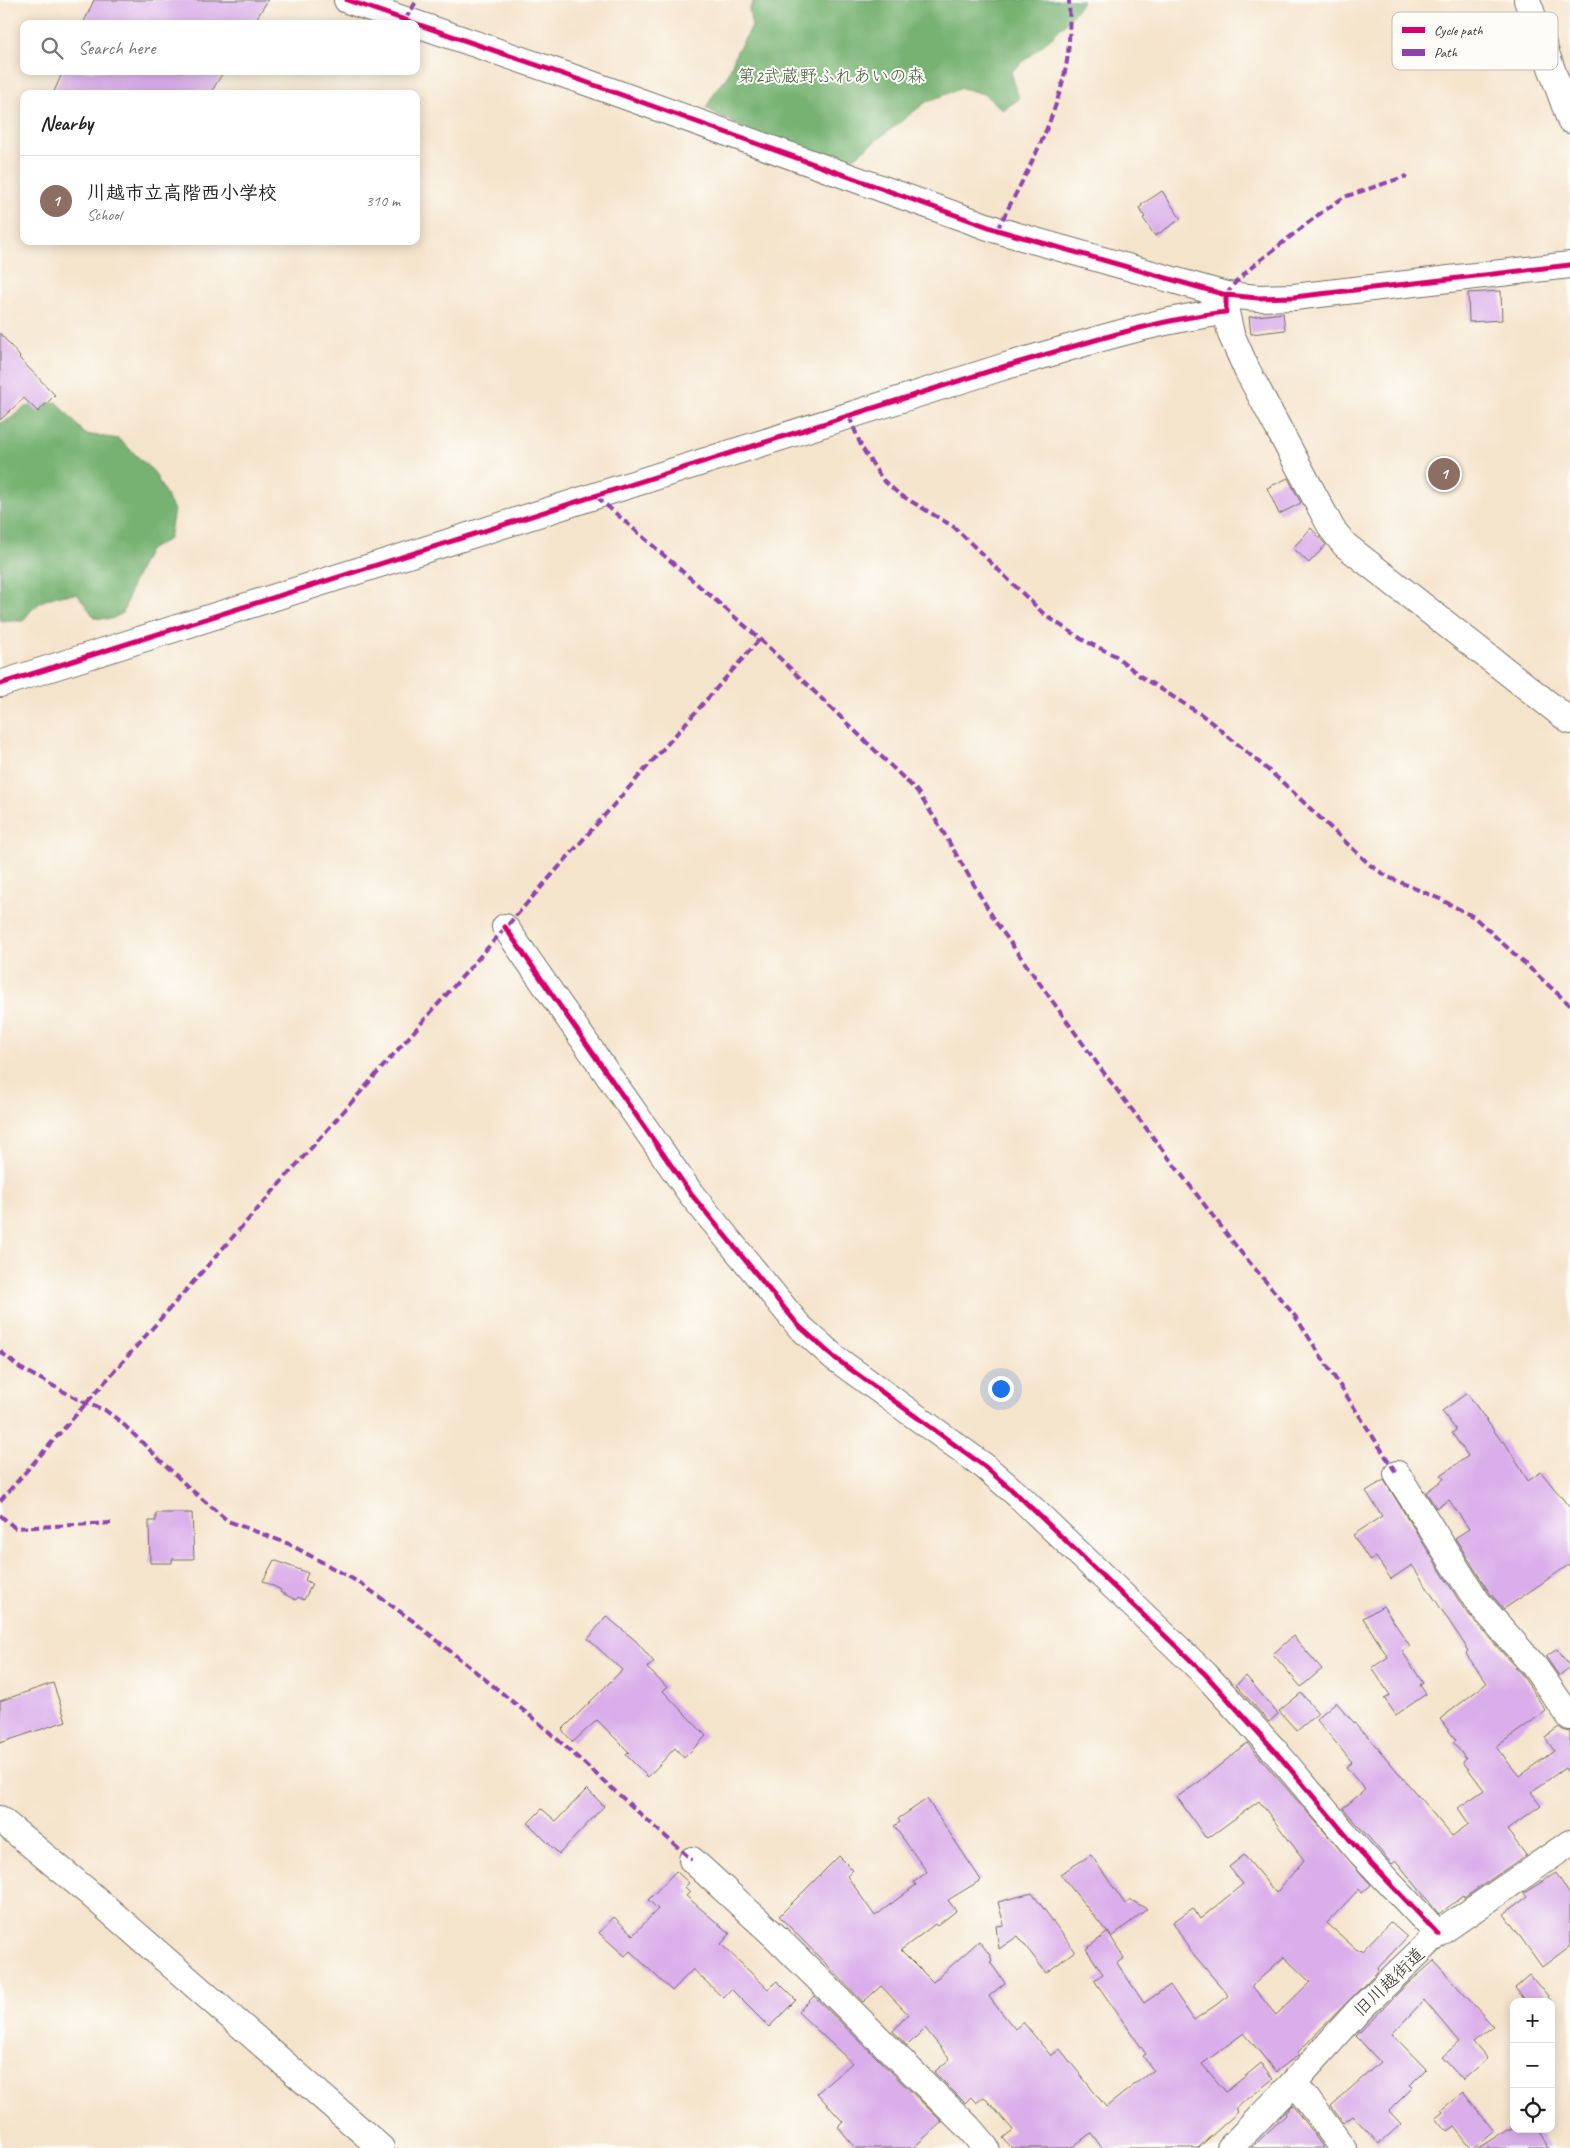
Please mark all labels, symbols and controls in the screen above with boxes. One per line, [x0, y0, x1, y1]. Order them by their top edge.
legend [1392, 12, 1558, 70]
search box [20, 20, 420, 75]
text: Cycle path [1434, 22, 1483, 39]
icon: search [38, 34, 66, 62]
text: Search here [78, 36, 155, 60]
text: Path [1434, 44, 1458, 61]
park label: 第2武蔵野ふれあいの森 [737, 65, 925, 87]
text: Nearby [40, 110, 93, 136]
text: 川越市立高階西小学校 [87, 181, 277, 205]
text: 1 [52, 191, 60, 211]
text: 310 m [366, 191, 400, 211]
text: School [87, 205, 121, 225]
pin: 1 [1428, 455, 1460, 493]
your location [988, 1376, 1014, 1402]
street label: 旧川越街道 [1349, 1943, 1429, 2021]
map controls [1510, 1998, 1555, 2133]
button: + [1510, 1998, 1555, 2043]
button: − [1510, 2043, 1555, 2088]
button: locate [1510, 2088, 1555, 2133]

